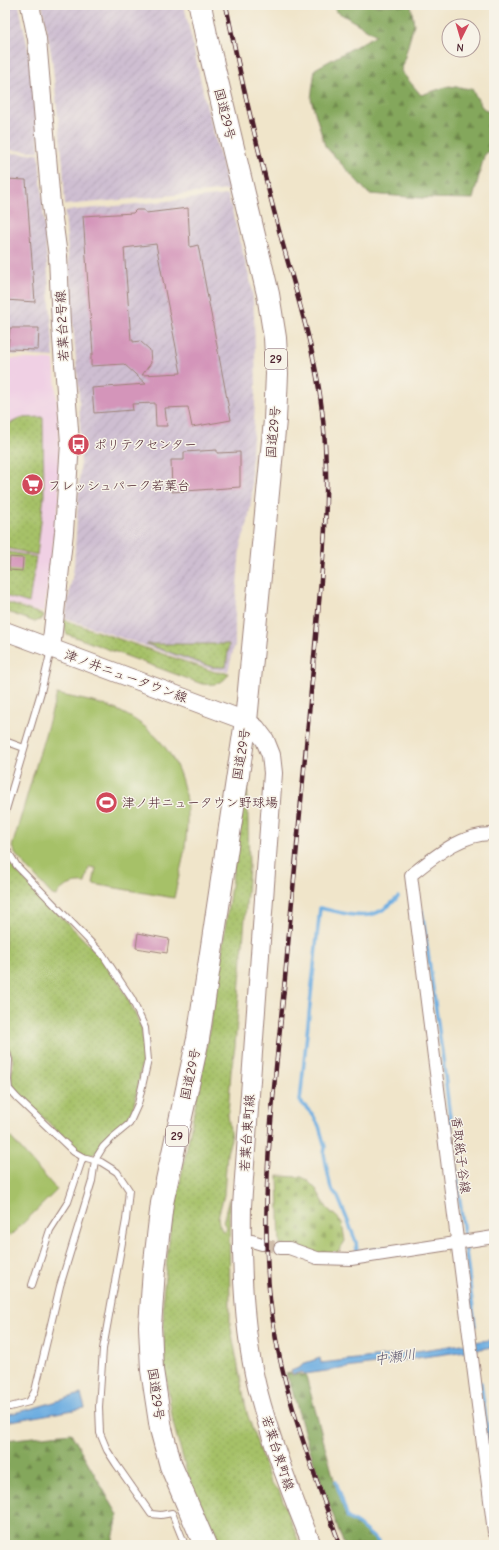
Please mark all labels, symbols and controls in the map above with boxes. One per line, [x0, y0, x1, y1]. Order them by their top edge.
north arrow [441, 18, 481, 58]
text: N [456, 41, 464, 54]
street label: 国道29号 [211, 87, 239, 141]
street label: 若葉台2号線 [53, 289, 71, 362]
road number: 29 [265, 349, 287, 369]
street label: 国道29号 [263, 405, 283, 459]
bus stop icon: ポリテクセンター [66, 431, 92, 457]
place label: ポリテクセンター [94, 437, 197, 452]
supermarket icon: フレッシュパーク若葉台 [19, 472, 45, 498]
place label: フレッシュパーク若葉台 [48, 478, 190, 493]
street label: 津ノ井ニュータウン線 [62, 647, 190, 706]
street label: 国道29号 [229, 727, 253, 781]
sports icon: 津ノ井ニュータウン野球場 [93, 789, 119, 815]
place label: 津ノ井ニュータウン野球場 [122, 795, 278, 810]
street label: 国道29号 [177, 1047, 203, 1101]
street label: 若葉台東町線 [237, 1093, 257, 1172]
street label: 香取紙子谷線 [449, 1115, 473, 1196]
road number: 29 [166, 1126, 188, 1146]
water label: 中瀬川 [373, 1346, 417, 1368]
street label: 国道29号 [145, 1367, 167, 1421]
street label: 若葉台東町線 [259, 1414, 297, 1493]

